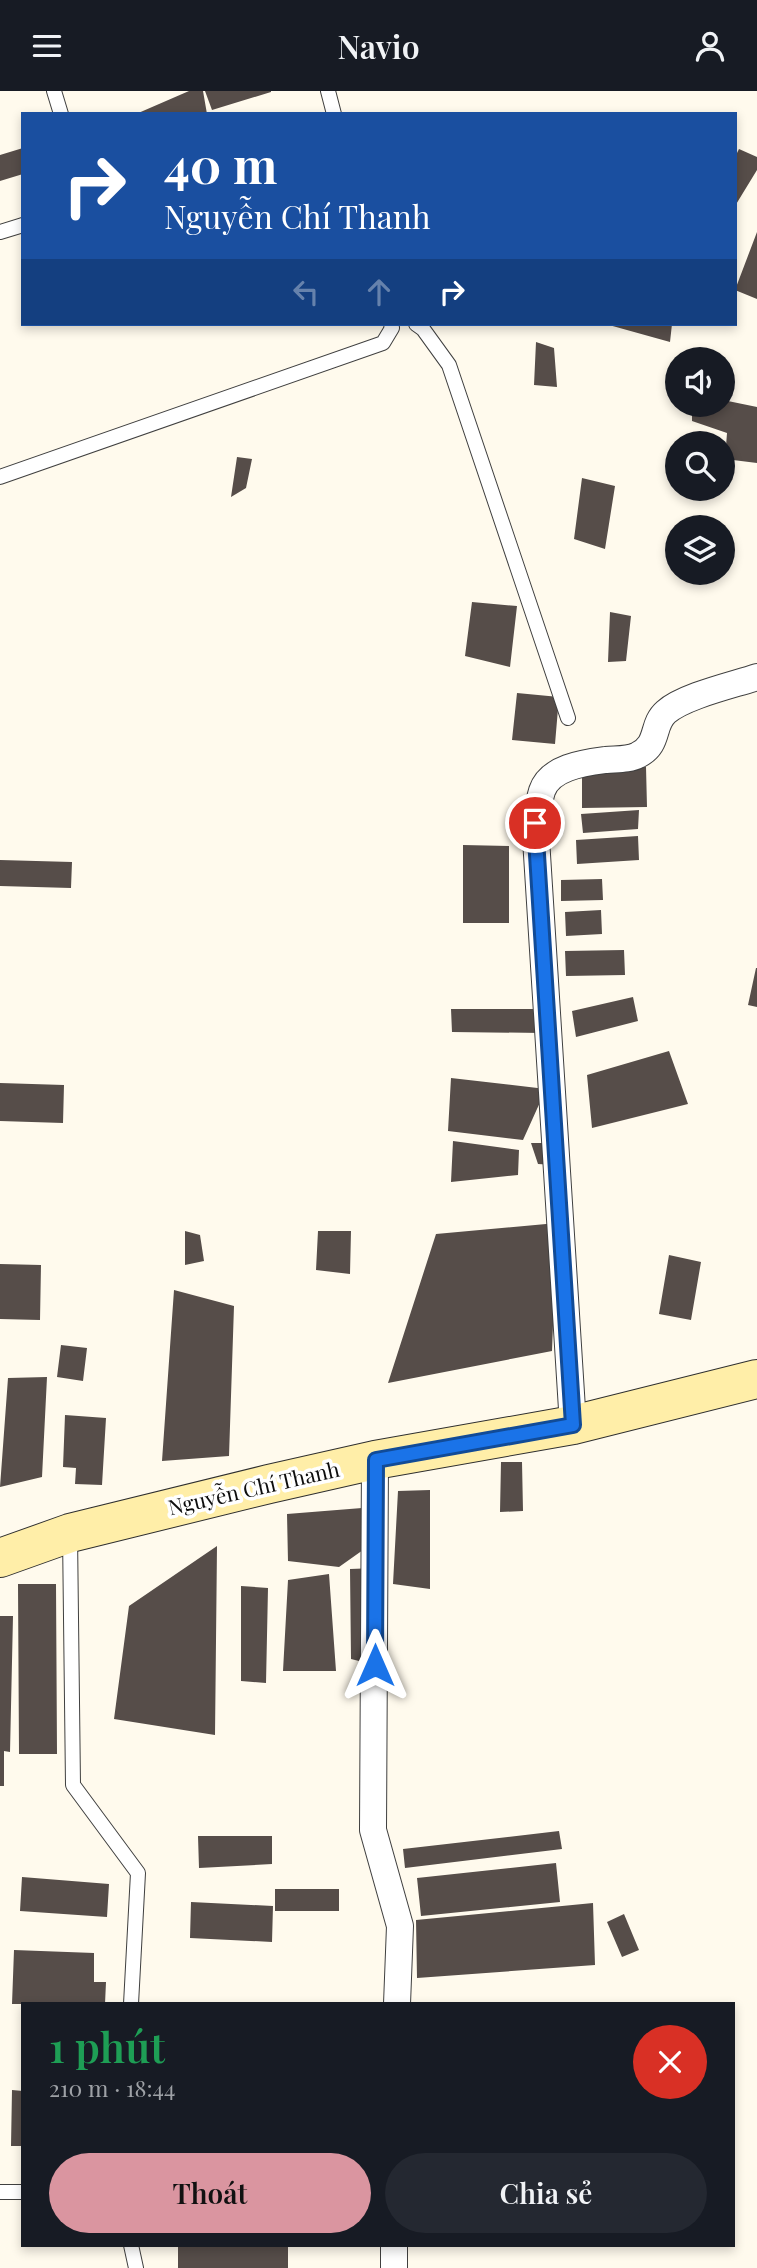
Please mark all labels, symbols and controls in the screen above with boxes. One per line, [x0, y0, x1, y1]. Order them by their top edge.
text: Navio [337, 24, 420, 67]
icon: menu [28, 27, 66, 65]
icon: person [691, 27, 729, 65]
text: 40 m [164, 131, 277, 196]
icon: right [49, 140, 140, 231]
text: Nguyễn Chí Thanh [164, 194, 431, 237]
icon: left [287, 273, 325, 311]
icon: ahead [360, 273, 398, 311]
icon: right [433, 273, 471, 311]
map controls [665, 347, 735, 585]
button: sound [665, 347, 735, 417]
button: search [665, 431, 735, 501]
button: layers [665, 515, 735, 585]
pin [505, 793, 565, 853]
icon: arrive [516, 804, 554, 842]
street label: Nguyễn Chí Thanh [165, 1454, 343, 1520]
position arrow [338, 1628, 412, 1702]
text: 1 phút [49, 2018, 165, 2074]
button: close [633, 2025, 707, 2099]
text: 210 m · 18:44 [49, 2072, 175, 2103]
button: Thoát [49, 2153, 371, 2233]
button: Chia sẻ [385, 2153, 707, 2233]

